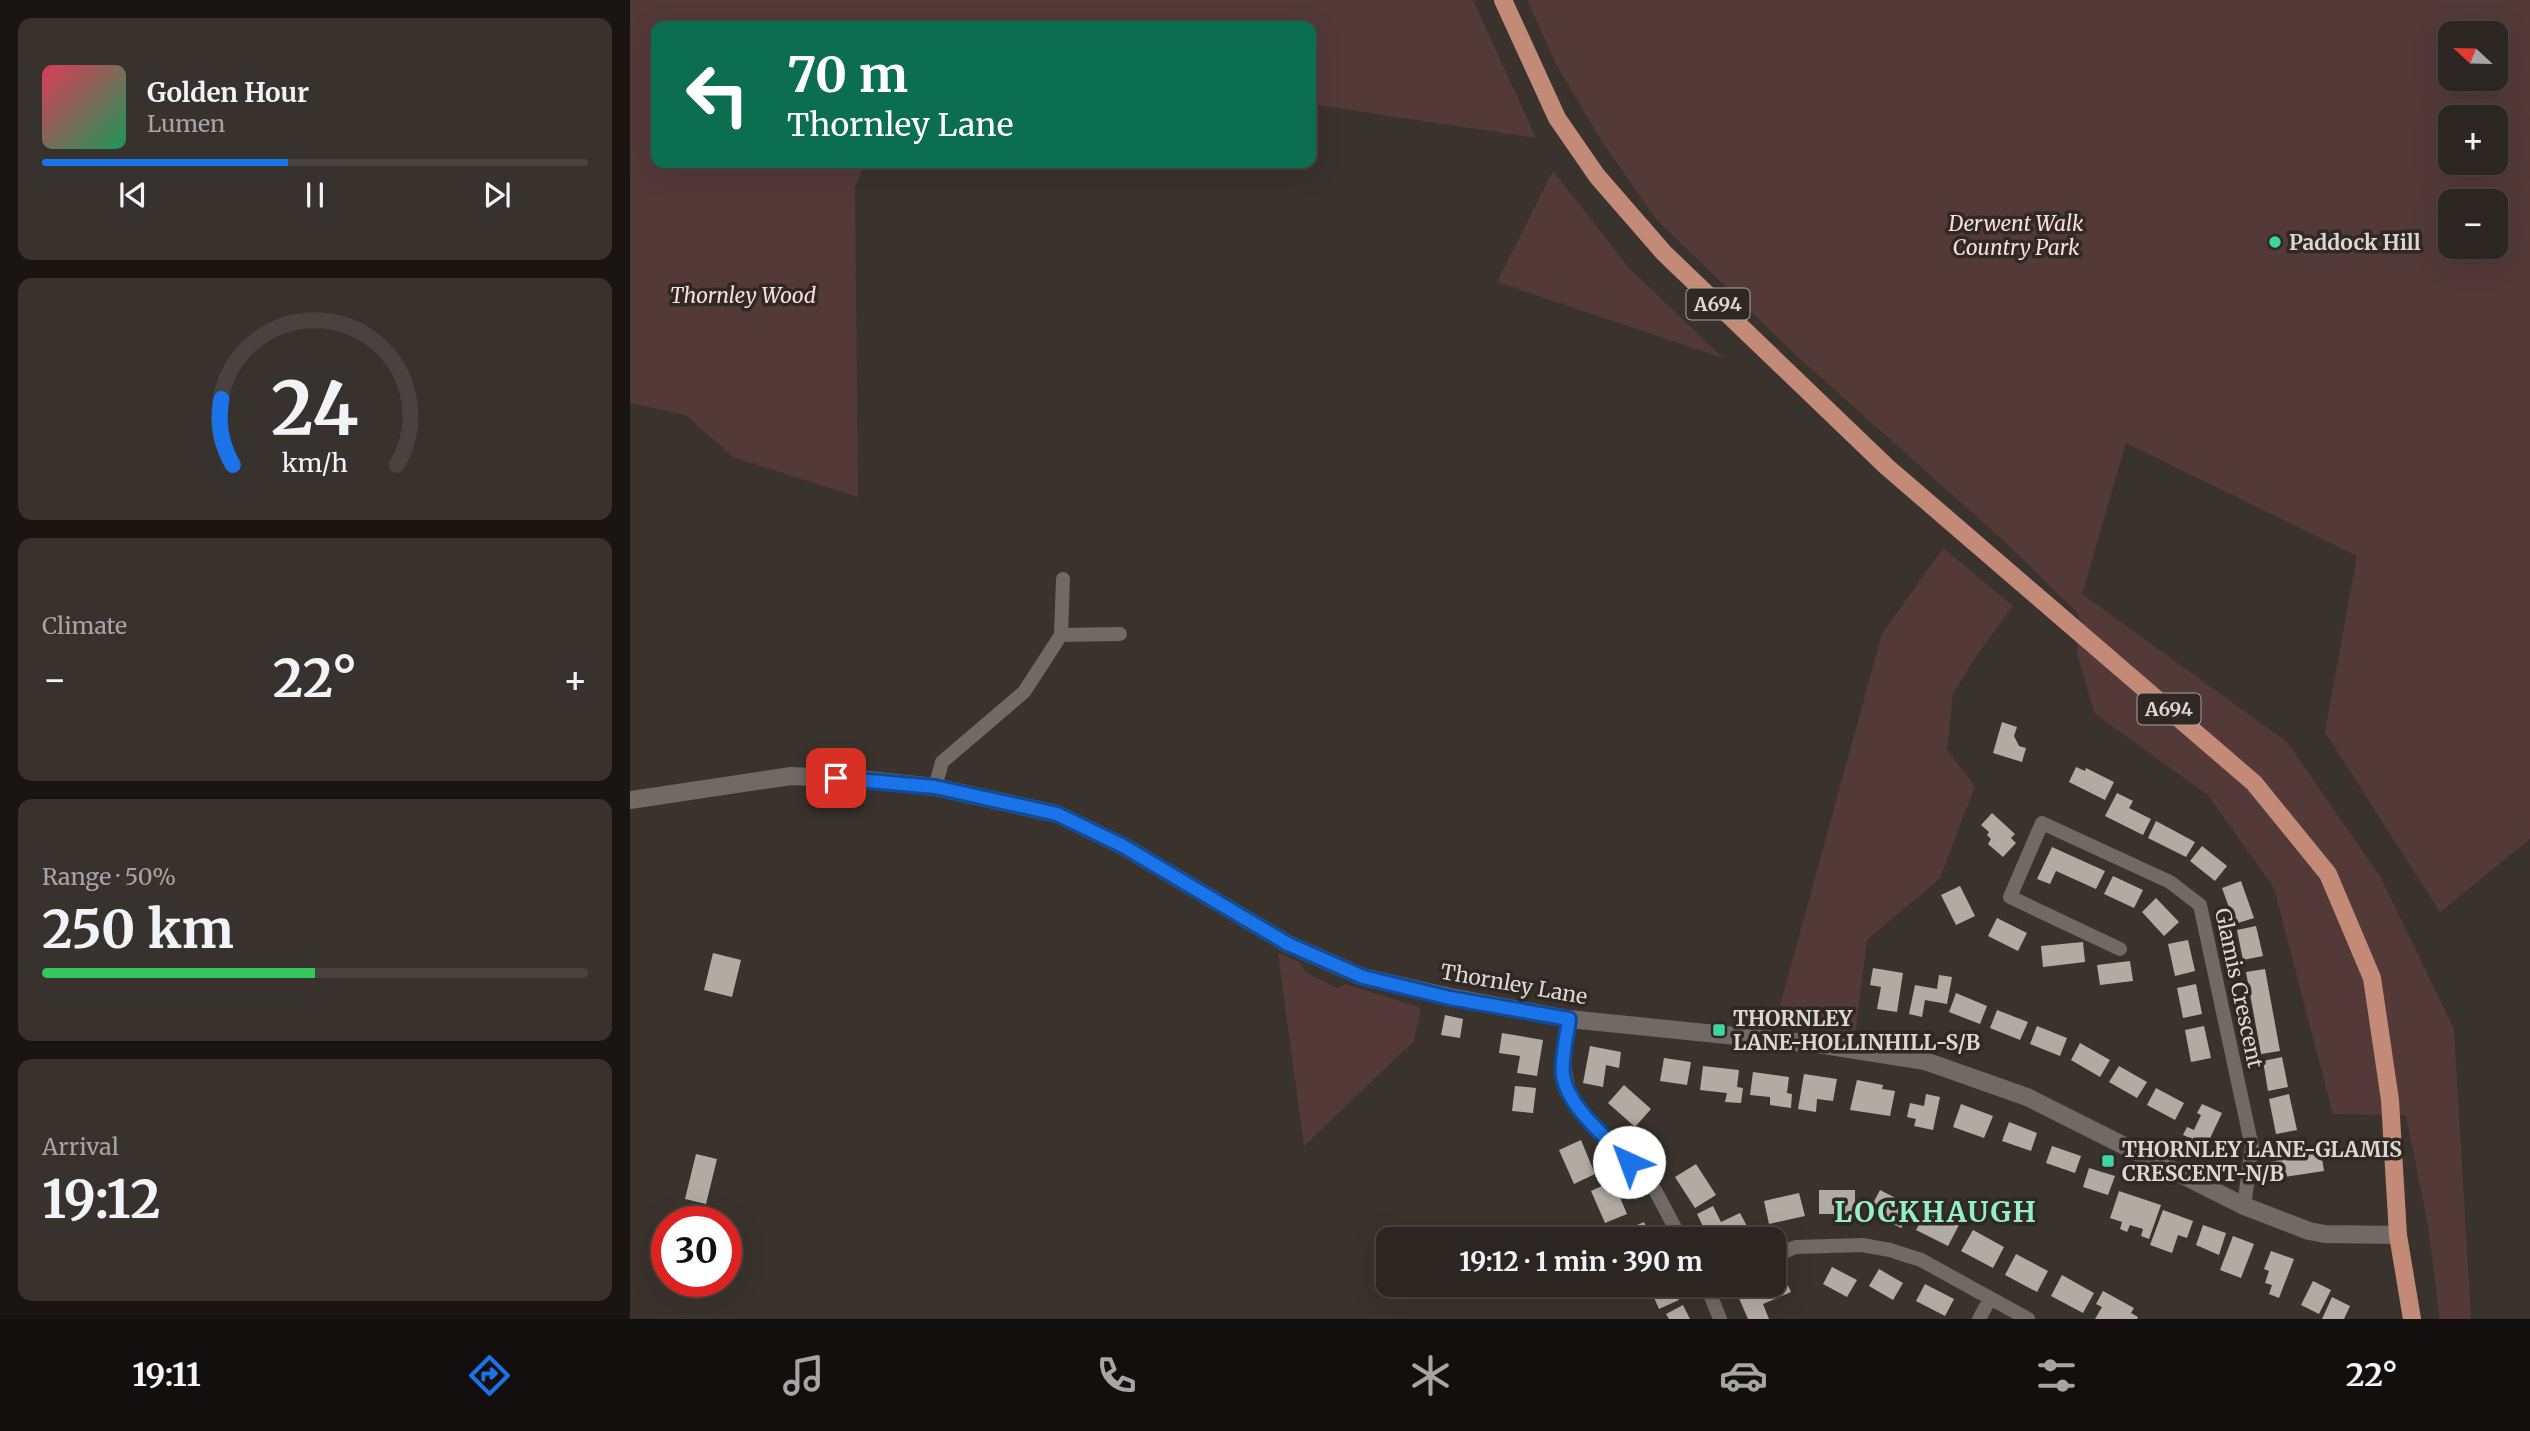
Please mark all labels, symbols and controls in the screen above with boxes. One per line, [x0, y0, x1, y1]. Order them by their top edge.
north arrow [2438, 21, 2508, 91]
map controls [2438, 21, 2508, 259]
text: 70 m [787, 44, 908, 105]
icon: left [672, 49, 763, 140]
text: Golden Hour [147, 76, 309, 109]
text: Thornley Lane [787, 105, 1013, 145]
button: + [2438, 105, 2508, 175]
text: Lumen [147, 109, 225, 138]
icon: previous [114, 176, 152, 214]
icon: pause [296, 176, 334, 214]
icon: next [478, 176, 516, 214]
button: − [2438, 189, 2508, 259]
park label: Derwent Walk Country Park [1948, 210, 2084, 261]
place label: Paddock Hill [2289, 229, 2421, 256]
marker: Paddock Hill [2267, 234, 2283, 250]
park label: Thornley Wood [670, 282, 816, 309]
road number: A694 [1686, 288, 1750, 320]
text: 24 [271, 364, 359, 456]
text: km/h [282, 447, 348, 479]
text: Climate [42, 611, 127, 640]
text: 22° [273, 646, 357, 711]
text: − [42, 656, 67, 703]
text: + [563, 656, 588, 703]
road number: A694 [2138, 694, 2200, 724]
pin [806, 748, 866, 808]
icon: arrive [817, 759, 855, 797]
text: Range · 50% [42, 862, 176, 891]
text: 250 km [42, 897, 234, 962]
street label: Glamis Crescent [2209, 906, 2269, 1070]
street label: Thornley Lane [1439, 958, 1590, 1010]
place label: THORNLEY LANE-HOLLINHILL-S/B [1733, 1005, 1981, 1056]
marker: THORNLEY LANE-HOLLINHILL-S/B [1711, 1022, 1727, 1038]
position arrow [1592, 1125, 1666, 1199]
text: Arrival [42, 1132, 119, 1161]
place label: THORNLEY LANE-GLAMIS CRESCENT-N/B [2122, 1136, 2402, 1187]
marker: THORNLEY LANE-GLAMIS CRESCENT-N/B [2100, 1153, 2116, 1169]
text: 19:12 [42, 1167, 161, 1232]
district label: LOCKHAUGH [1834, 1194, 2038, 1230]
speed limit sign: 30 [651, 1206, 742, 1297]
text: 19:12 · 1 min · 390 m [1459, 1245, 1703, 1278]
icon: directions [465, 1351, 514, 1400]
icon: music [779, 1351, 828, 1400]
icon: phone [1092, 1351, 1141, 1400]
icon: climate [1406, 1351, 1455, 1400]
icon: car [1719, 1351, 1768, 1400]
icon: filters [2032, 1351, 2081, 1400]
text: 19:11 [132, 1355, 201, 1395]
text: 22° [2346, 1355, 2398, 1395]

